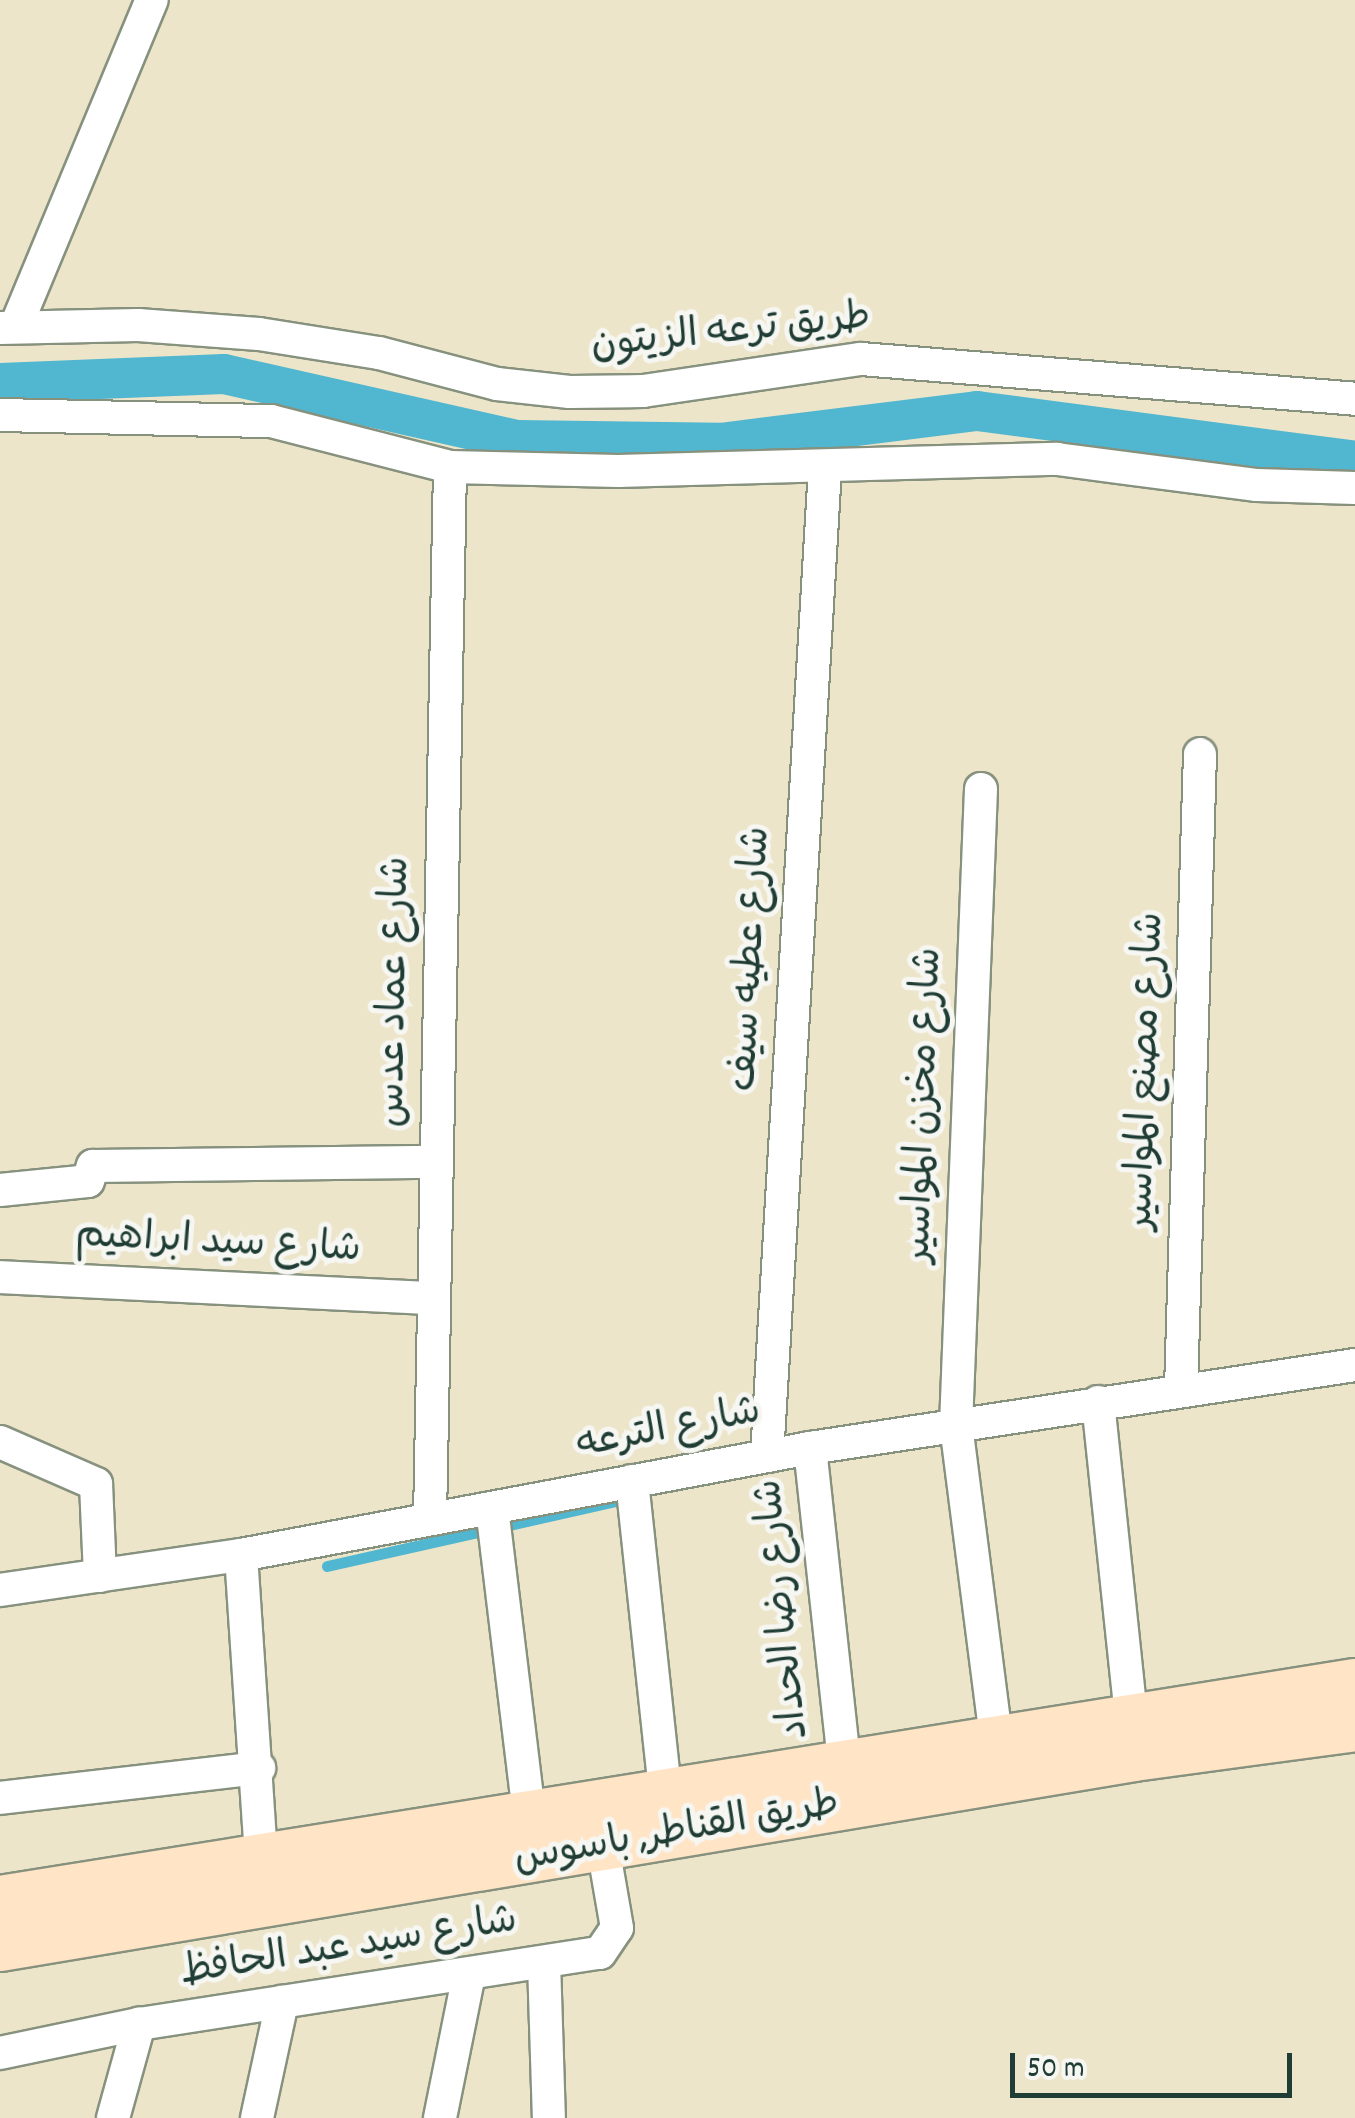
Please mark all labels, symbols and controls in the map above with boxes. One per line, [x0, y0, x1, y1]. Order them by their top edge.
street label: طريق ترعه الزيتون [589, 295, 873, 373]
street label: شارع عطيه سيف [722, 825, 784, 1093]
street label: شارع عماد عدس [371, 856, 423, 1128]
street label: شارع مصنع المواسير [1118, 911, 1178, 1231]
street label: شارع مخزن المواسير [897, 947, 955, 1263]
street label: شارع سيد ابراهيم [74, 1214, 362, 1276]
street label: شارع الترعه [573, 1390, 765, 1472]
street label: شارع رضا الحداد [747, 1477, 823, 1741]
street label: طريق القناطر, باسوس [511, 1782, 843, 1886]
street label: شارع سيد عبد الحافظ [177, 1899, 521, 1999]
scale bar [1015, 2033, 1298, 2095]
text: 50 m [1027, 2049, 1085, 2092]

